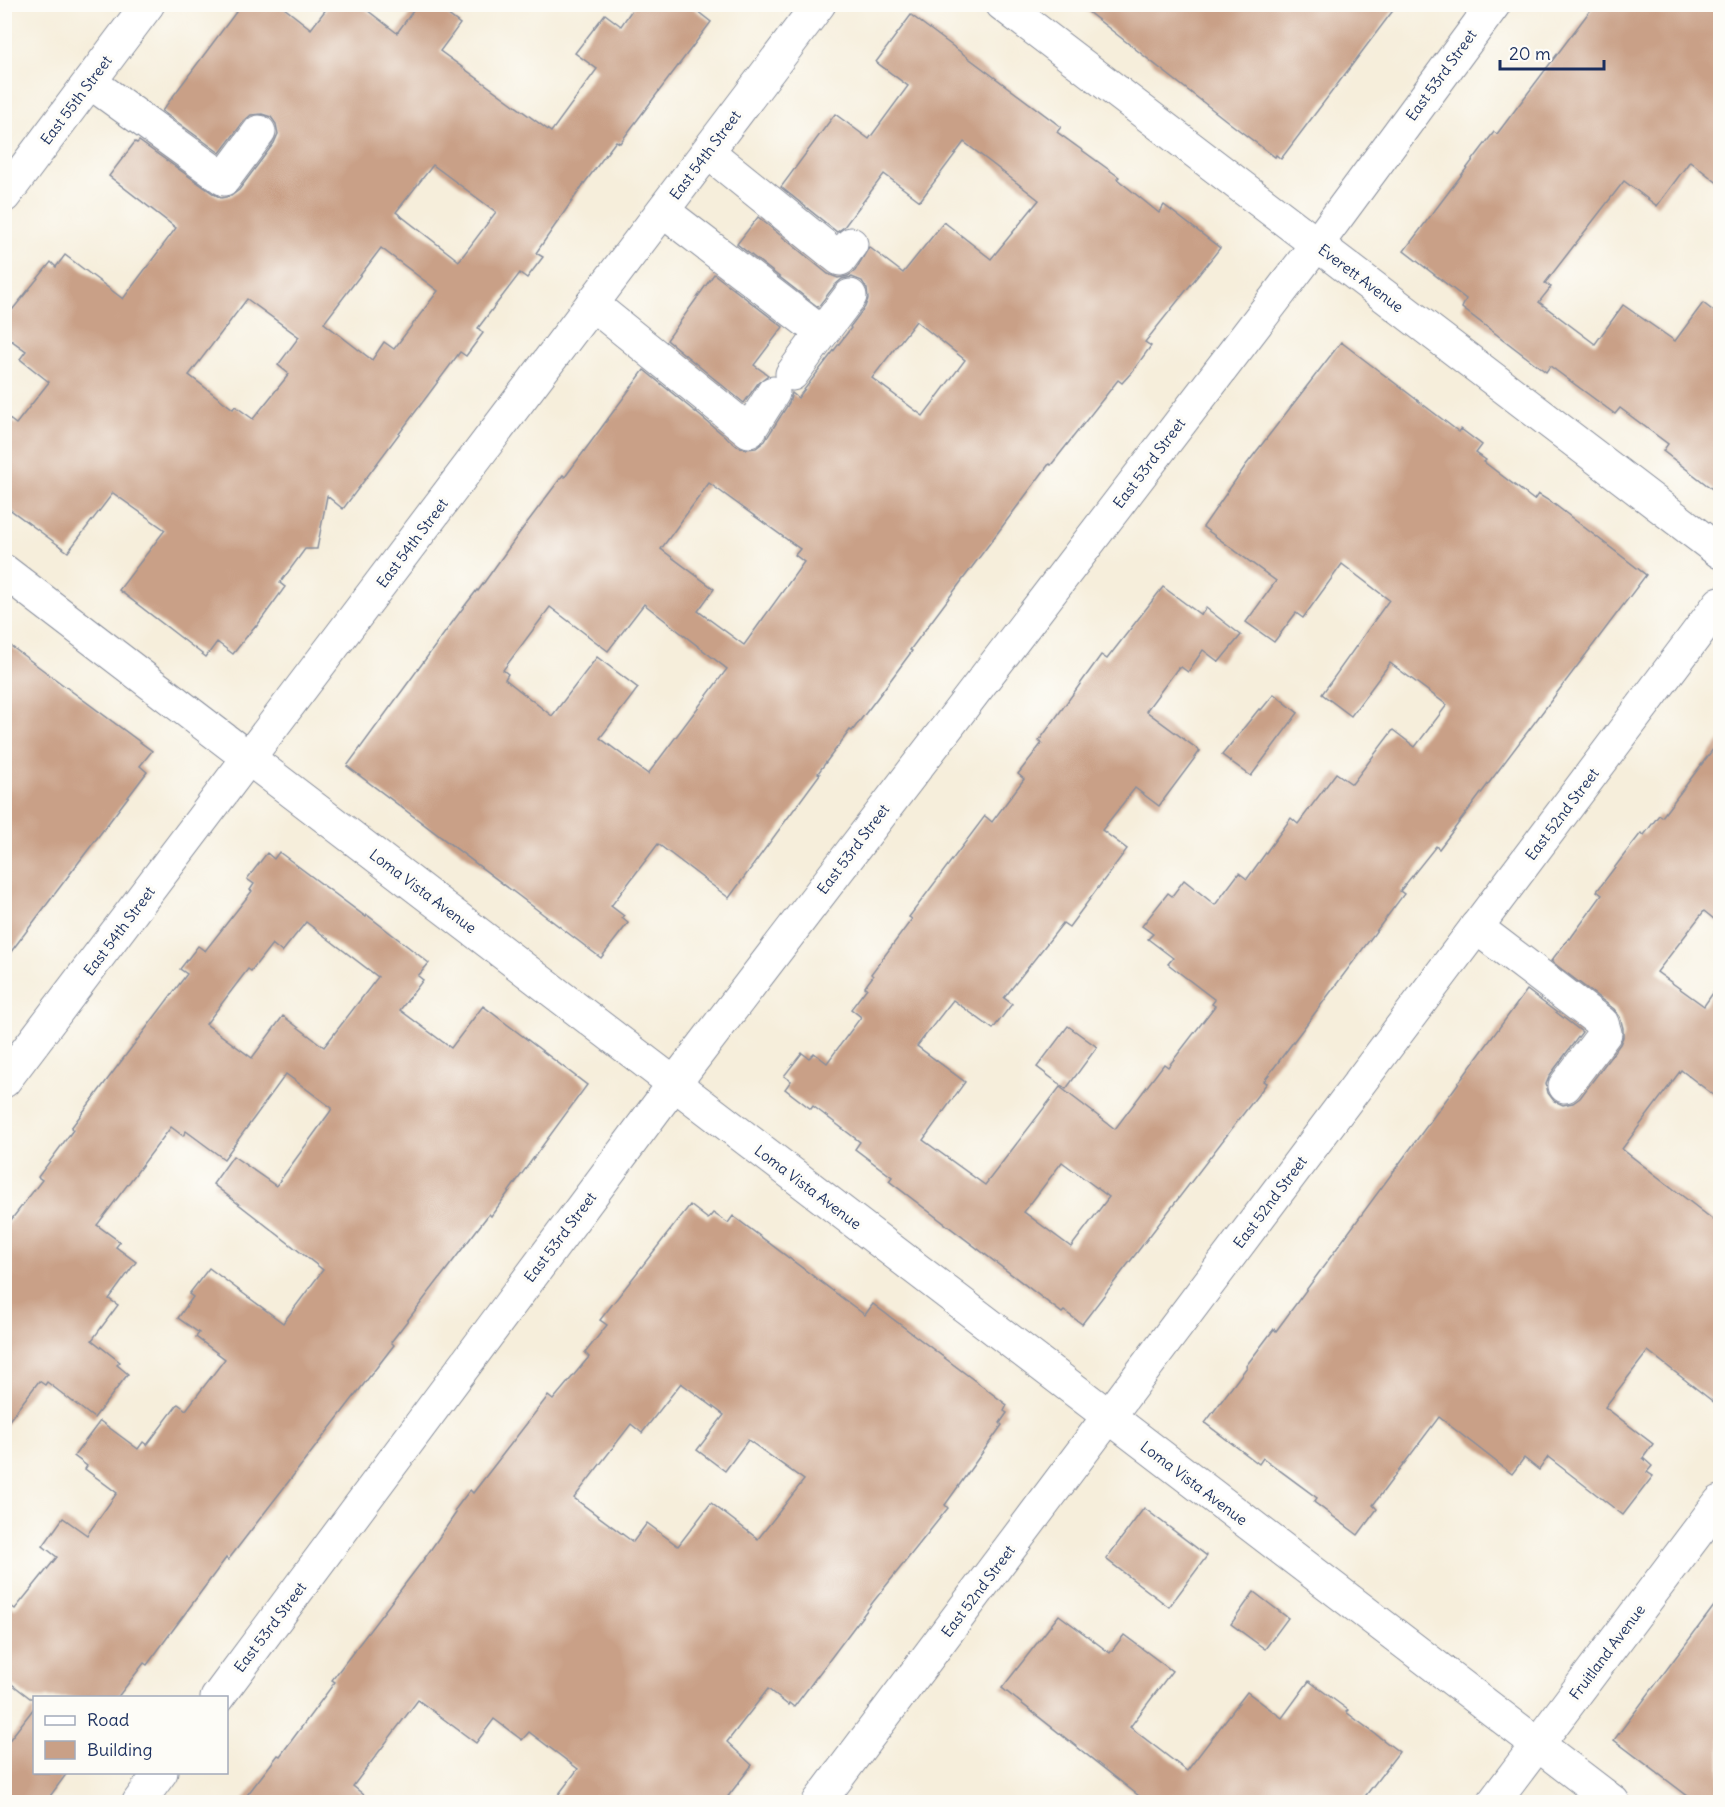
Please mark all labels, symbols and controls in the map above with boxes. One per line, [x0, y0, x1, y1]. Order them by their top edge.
street label: East 53rd Street [1402, 26, 1480, 124]
scale bar [1500, 33, 1604, 71]
text: 20 m [1509, 42, 1551, 65]
street label: East 55th Street [36, 51, 116, 149]
street label: East 54th Street [665, 106, 745, 204]
street label: Everett Avenue [1315, 240, 1407, 316]
street label: East 53rd Street [1109, 414, 1189, 512]
street label: East 54th Street [372, 494, 452, 592]
street label: East 52nd Street [1521, 764, 1603, 864]
street label: East 53rd Street [813, 800, 893, 898]
street label: Loma Vista Avenue [366, 845, 480, 937]
street label: East 54th Street [79, 882, 159, 980]
street label: Loma Vista Avenue [751, 1141, 865, 1233]
street label: East 52nd Street [1229, 1152, 1311, 1252]
street label: East 53rd Street [520, 1188, 600, 1286]
street label: Loma Vista Avenue [1137, 1437, 1251, 1529]
street label: East 52nd Street [937, 1541, 1019, 1641]
street label: East 53rd Street [230, 1578, 310, 1676]
street label: Fruitland Avenue [1565, 1601, 1649, 1703]
legend [33, 1696, 228, 1774]
text: Road [87, 1708, 130, 1731]
text: Building [87, 1738, 152, 1761]

